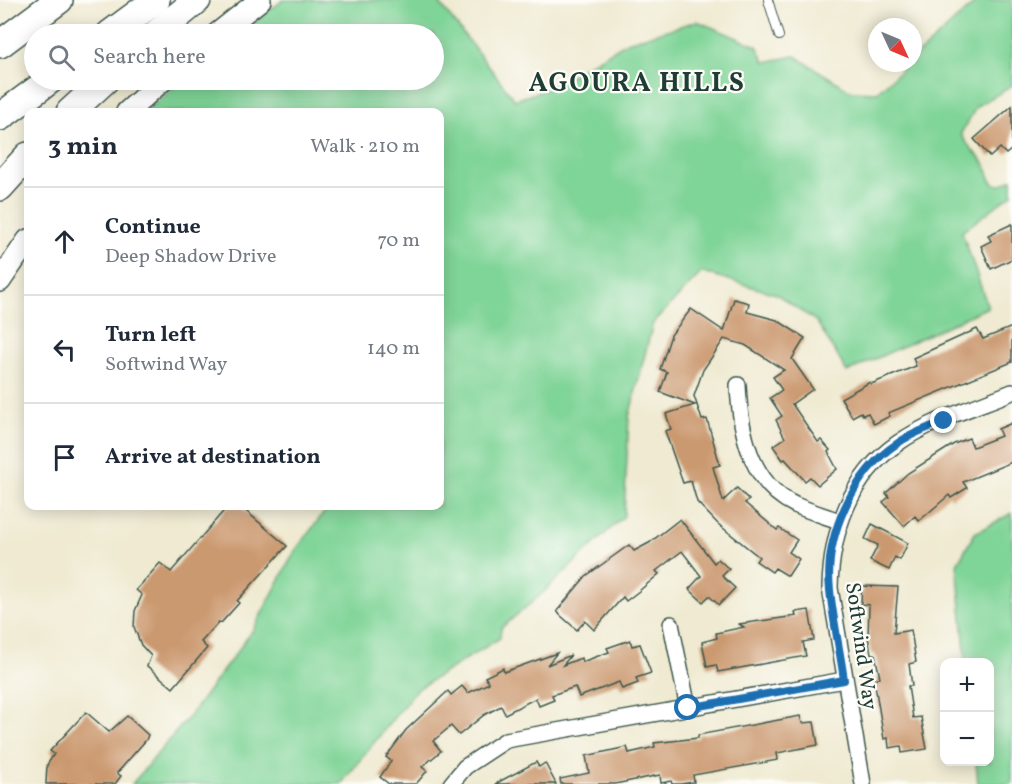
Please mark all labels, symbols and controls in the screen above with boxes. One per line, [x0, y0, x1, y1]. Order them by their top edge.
north arrow [868, 18, 922, 72]
search box [24, 24, 444, 90]
icon: search [45, 41, 78, 74]
text: Search here [93, 42, 206, 73]
district label: AGOURA HILLS [529, 65, 745, 103]
text: 3 min [48, 129, 118, 165]
text: Walk · 210 m [310, 133, 420, 161]
text: Continue [105, 212, 201, 243]
icon: ahead [48, 225, 81, 258]
text: 70 m [377, 227, 420, 255]
text: Deep Shadow Drive [105, 243, 276, 271]
text: Turn left [105, 320, 196, 351]
icon: left [48, 333, 81, 366]
text: 140 m [367, 335, 420, 363]
text: Softwind Way [105, 351, 227, 379]
route end [930, 407, 956, 433]
icon: arrive [48, 441, 81, 474]
text: Arrive at destination [105, 442, 321, 473]
street label: Softwind Way [837, 581, 884, 713]
map controls [940, 658, 994, 766]
button: + [940, 658, 994, 712]
route start [674, 694, 700, 720]
button: − [940, 712, 994, 766]

